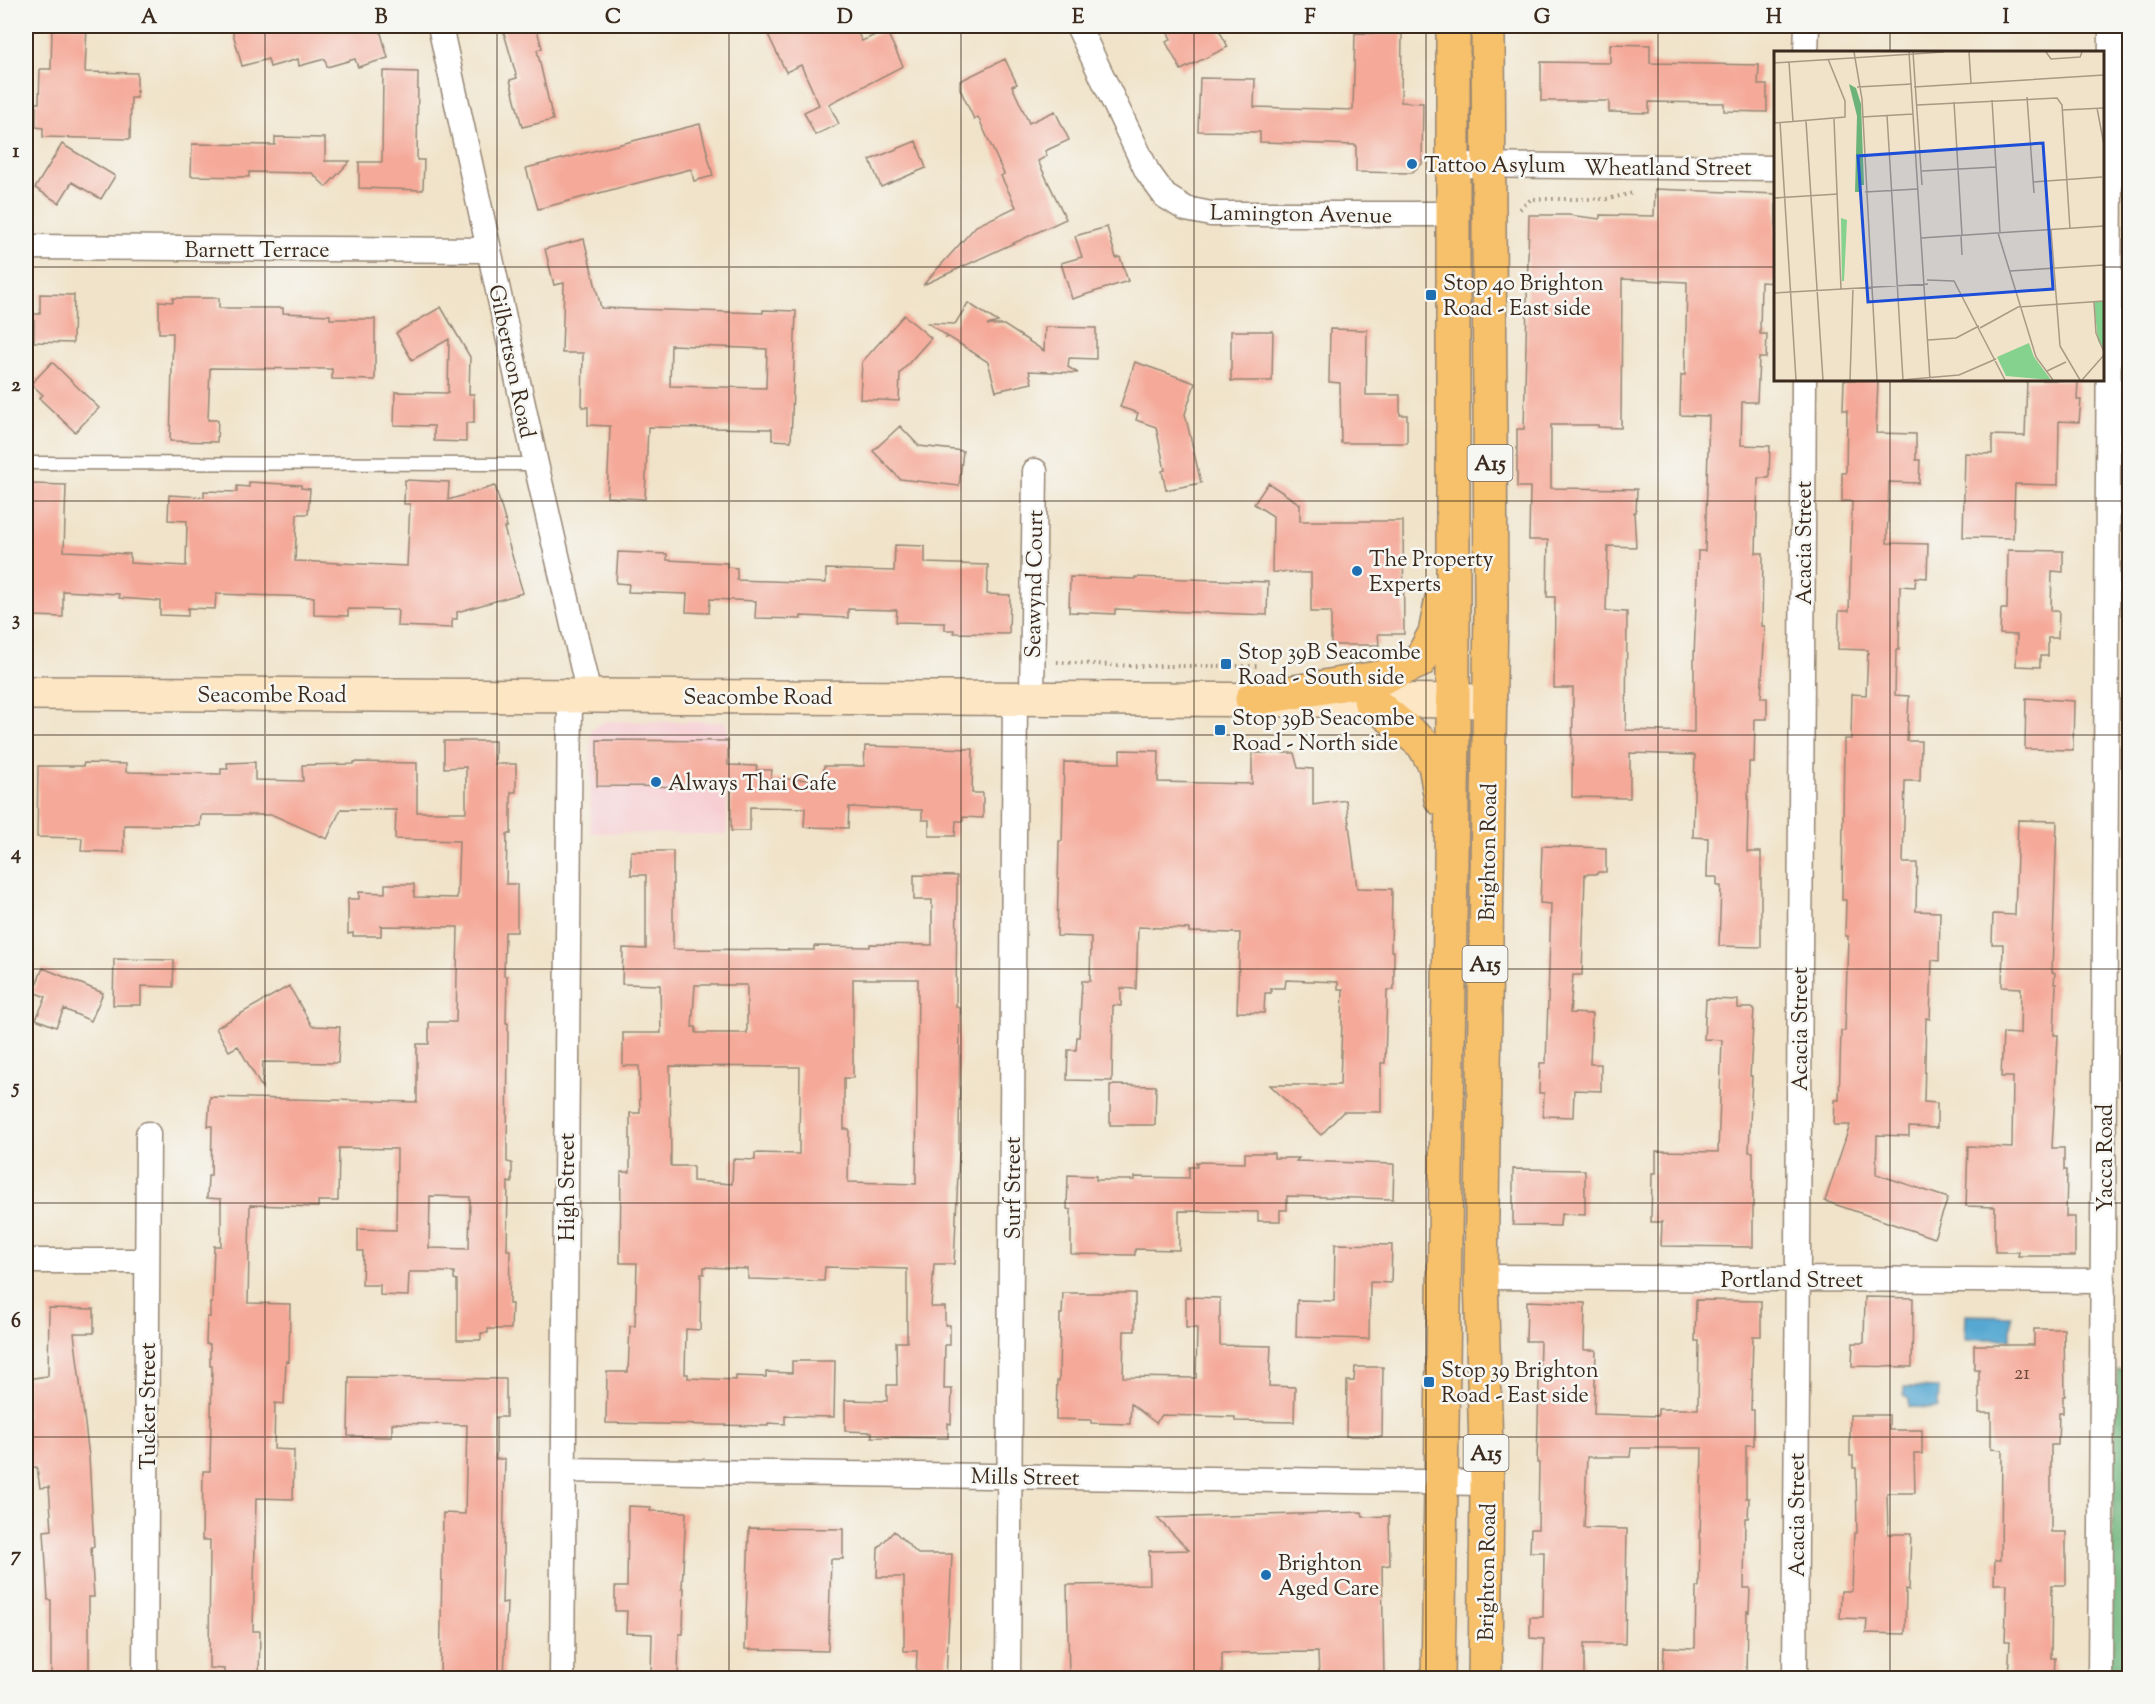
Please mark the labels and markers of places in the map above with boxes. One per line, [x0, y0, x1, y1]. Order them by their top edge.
place label: Tattoo Asylum [1424, 151, 1565, 183]
marker: Tattoo Asylum [1405, 157, 1419, 171]
place label: Stop 40 Brighton Road - East side [1443, 269, 1604, 326]
marker: Stop 40 Brighton Road - East side [1424, 288, 1438, 302]
place label: The Property Experts [1369, 545, 1493, 602]
marker: The Property Experts [1350, 564, 1364, 578]
place label: Stop 39B Seacombe Road - South side [1238, 638, 1421, 695]
marker: Stop 39B Seacombe Road - South side [1219, 657, 1233, 671]
place label: Stop 39B Seacombe Road - North side [1232, 704, 1415, 761]
marker: Stop 39B Seacombe Road - North side [1213, 723, 1227, 737]
place label: Always Thai Cafe [668, 769, 837, 801]
marker: Always Thai Cafe [649, 775, 663, 789]
place label: Stop 39 Brighton Road - East side [1441, 1356, 1599, 1413]
marker: Stop 39 Brighton Road - East side [1422, 1375, 1436, 1389]
place label: Brighton Aged Care [1278, 1549, 1379, 1606]
marker: Brighton Aged Care [1259, 1568, 1273, 1582]

